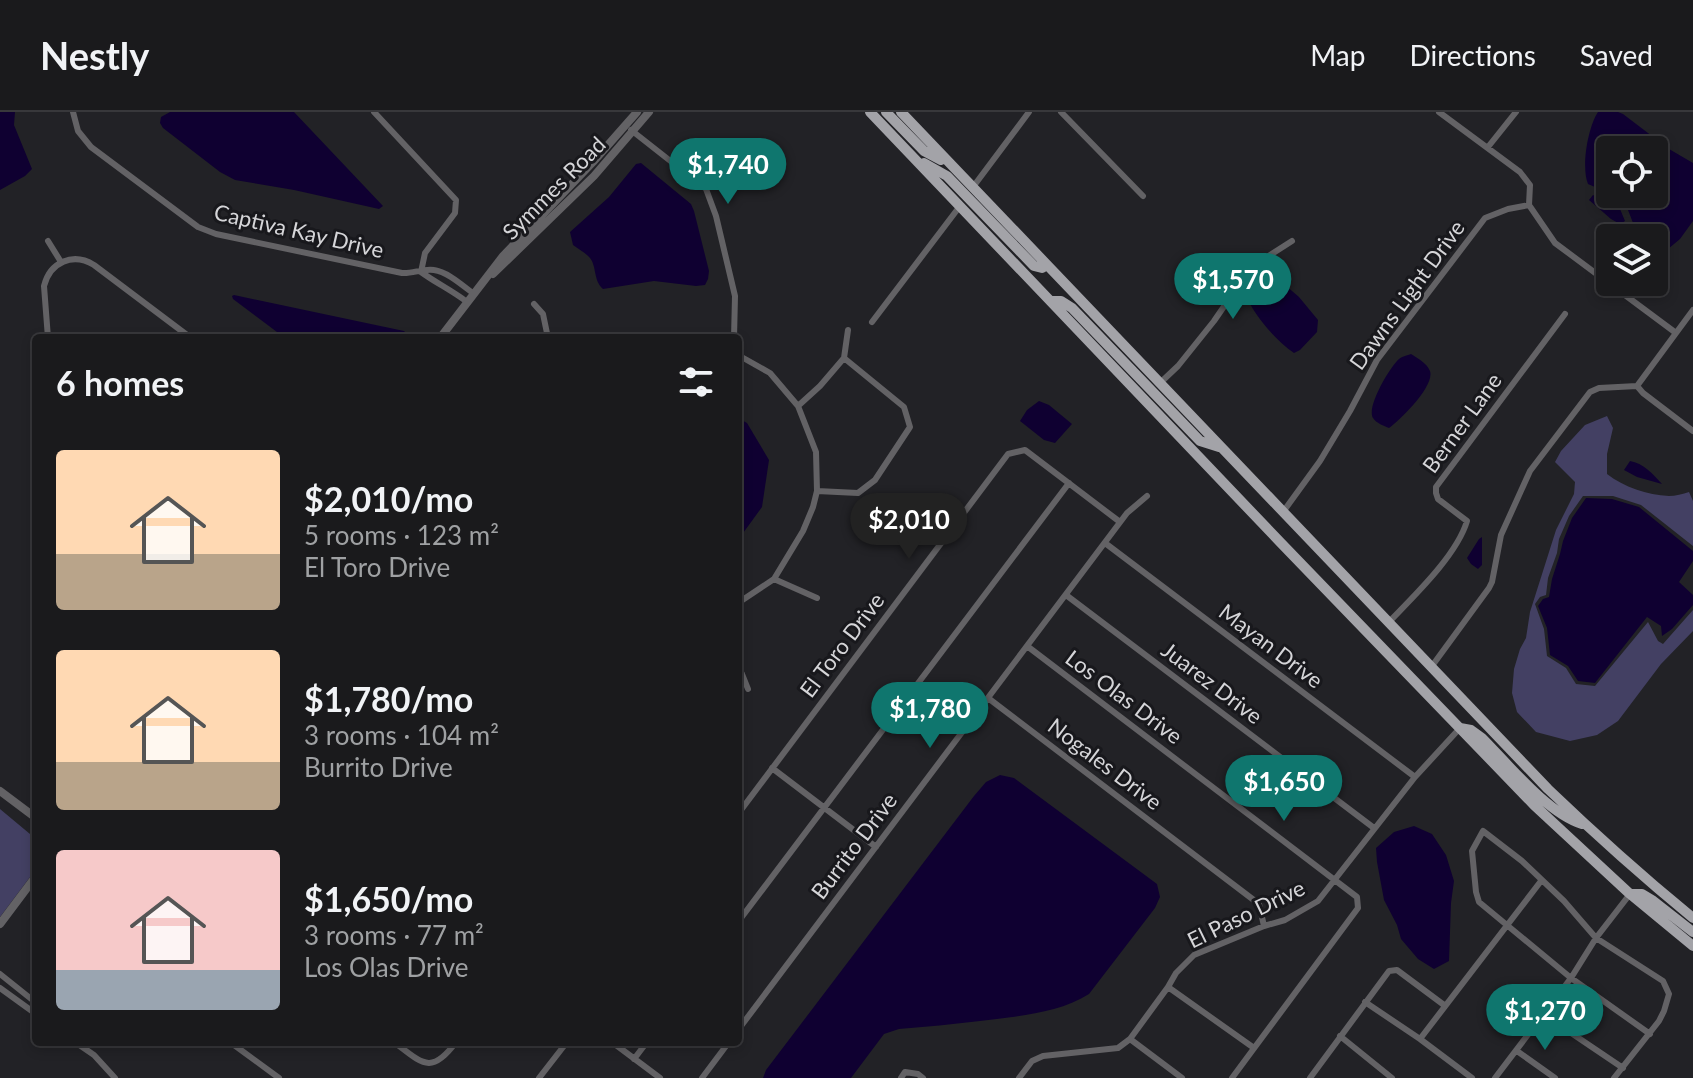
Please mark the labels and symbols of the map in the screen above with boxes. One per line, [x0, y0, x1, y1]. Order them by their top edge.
street label: Symmes Road [497, 131, 611, 245]
pin: $1,740 [663, 138, 793, 206]
street label: Captiva Kay Drive [212, 198, 386, 263]
street label: Dawns Light Drive [1343, 215, 1470, 375]
pin: $1,570 [1168, 253, 1298, 321]
street label: Berner Lane [1416, 367, 1507, 478]
pin: $2,010 [844, 493, 974, 561]
street label: El Toro Drive [794, 587, 890, 702]
street label: Mayan Drive [1214, 598, 1329, 693]
street label: Juarez Drive [1157, 636, 1268, 729]
street label: Los Olas Drive [1061, 644, 1188, 749]
pin: $1,780 [865, 682, 995, 750]
street label: Nogales Drive [1043, 712, 1168, 815]
pin: $1,650 [1219, 755, 1349, 823]
street label: Burrito Drive [805, 787, 902, 904]
street label: El Paso Drive [1183, 874, 1309, 954]
pin: $1,270 [1480, 984, 1610, 1052]

